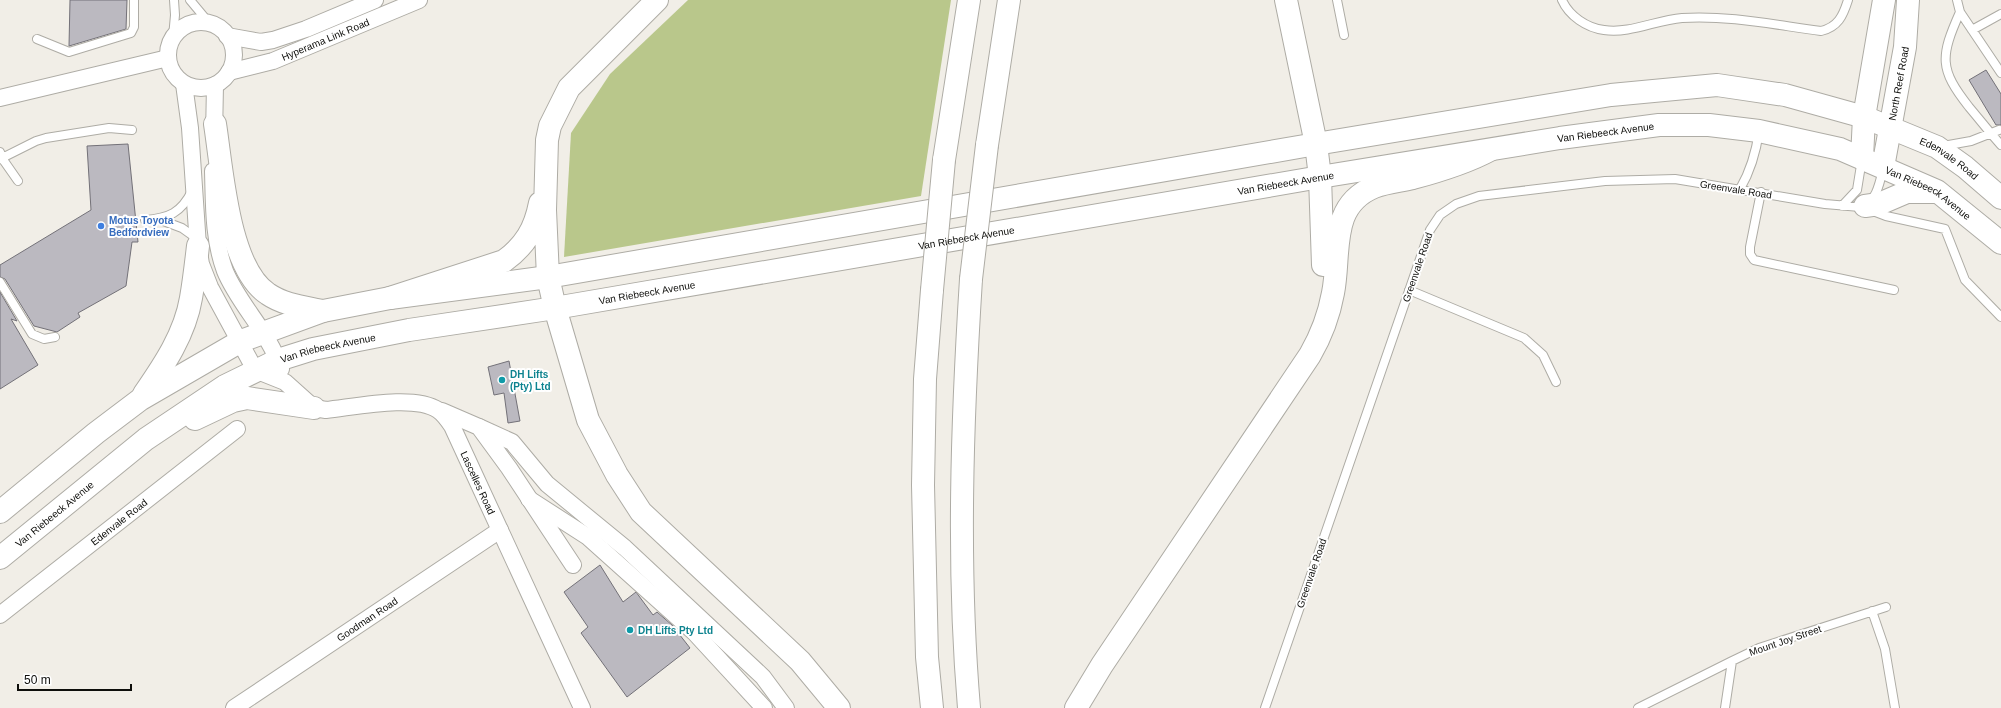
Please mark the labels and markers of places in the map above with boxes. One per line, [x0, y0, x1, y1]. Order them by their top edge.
place label: Motus Toyota Bedfordview [109, 215, 174, 238]
marker: Motus Toyota Bedfordview [96, 221, 106, 231]
place label: DH Lifts (Pty) Ltd [510, 369, 551, 392]
marker: DH Lifts (Pty) Ltd [497, 375, 507, 385]
marker: DH Lifts Pty Ltd [625, 625, 635, 635]
place label: DH Lifts Pty Ltd [638, 625, 713, 636]

